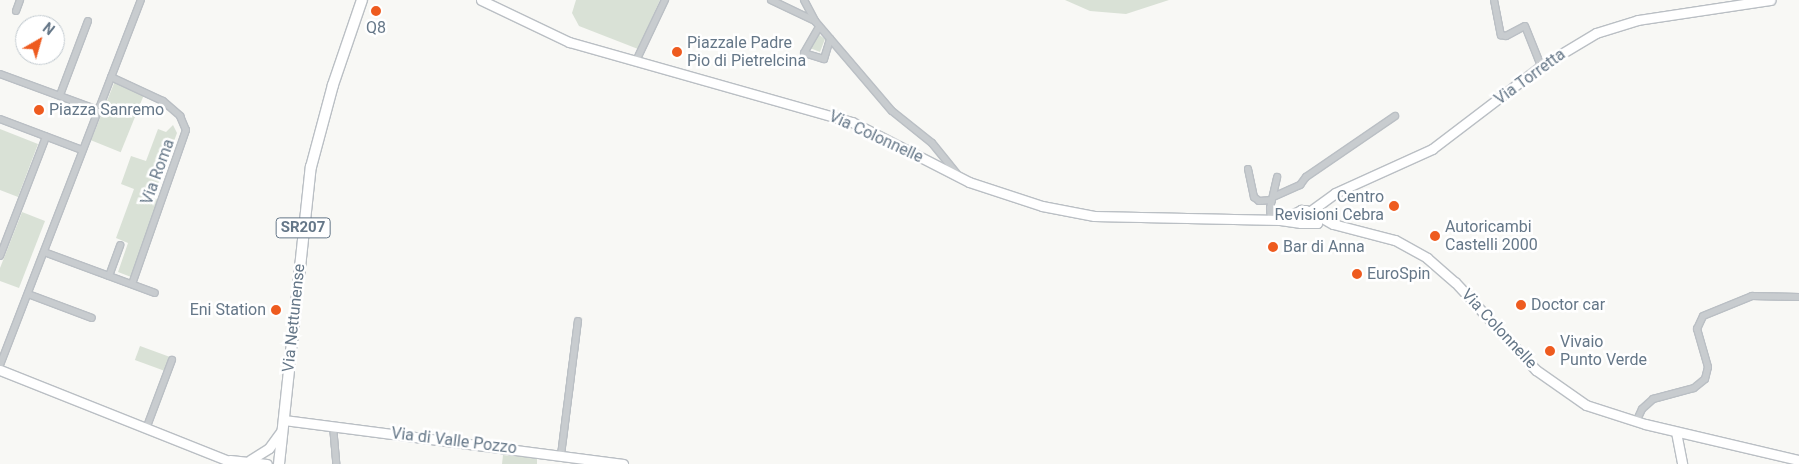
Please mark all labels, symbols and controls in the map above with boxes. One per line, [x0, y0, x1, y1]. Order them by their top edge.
marker: Q8 [370, 5, 382, 17]
north arrow [15, 15, 65, 65]
place label: Q8 [366, 18, 386, 38]
text: N [40, 20, 57, 38]
place label: Piazzale Padre Pio di Pietrelcina [687, 33, 806, 71]
street label: Via Torretta [1491, 45, 1569, 109]
marker: Piazzale Padre Pio di Pietrelcina [671, 46, 683, 58]
place label: Piazza Sanremo [49, 100, 164, 120]
marker: Piazza Sanremo [33, 104, 45, 116]
street label: Via Colonnelle [826, 107, 926, 167]
street label: Via Roma [137, 137, 179, 207]
place label: Centro Revisioni Cebra [1274, 187, 1384, 225]
marker: Centro Revisioni Cebra [1388, 200, 1400, 212]
road number: SR207 [276, 216, 330, 240]
place label: Autoricambi Castelli 2000 [1445, 217, 1538, 255]
marker: Autoricambi Castelli 2000 [1429, 230, 1441, 242]
place label: Bar di Anna [1283, 237, 1365, 257]
marker: Bar di Anna [1267, 241, 1279, 253]
street label: Via Nettunense [279, 263, 309, 373]
place label: EuroSpin [1367, 264, 1430, 284]
marker: EuroSpin [1351, 268, 1363, 280]
street label: Via Colonnelle [1457, 285, 1541, 373]
place label: Doctor car [1531, 295, 1605, 315]
marker: Doctor car [1515, 299, 1527, 311]
place label: Eni Station [190, 300, 266, 320]
marker: Eni Station [270, 304, 282, 316]
place label: Vivaio Punto Verde [1560, 332, 1647, 370]
marker: Vivaio Punto Verde [1544, 345, 1556, 357]
street label: Via di Valle Pozzo [390, 424, 518, 458]

